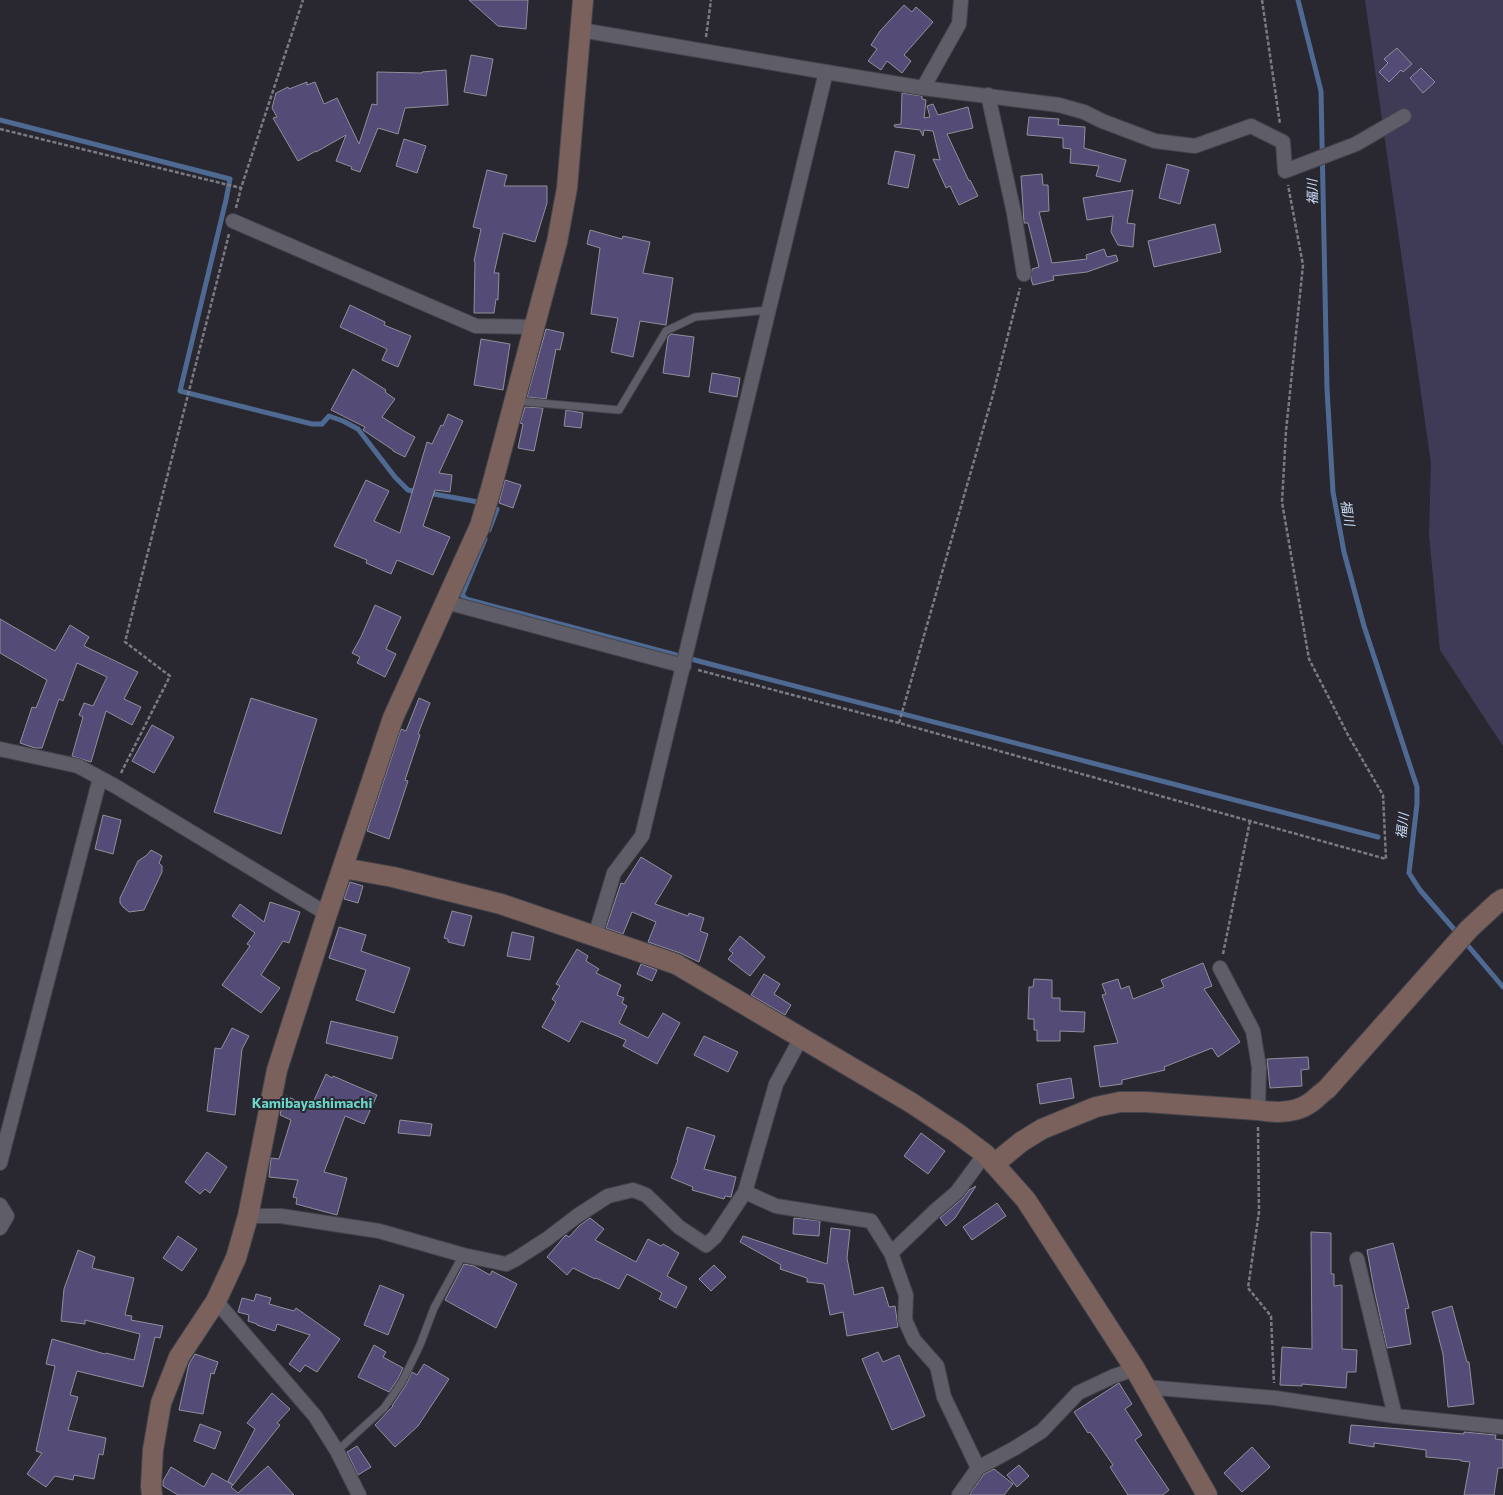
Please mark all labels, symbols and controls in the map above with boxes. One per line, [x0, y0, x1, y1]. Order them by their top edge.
water label: 福川 [1304, 177, 1320, 205]
water label: 福川 [1338, 499, 1358, 529]
water label: 福川 [1393, 810, 1412, 840]
district label: Kamibayashimachi [252, 1094, 372, 1111]

